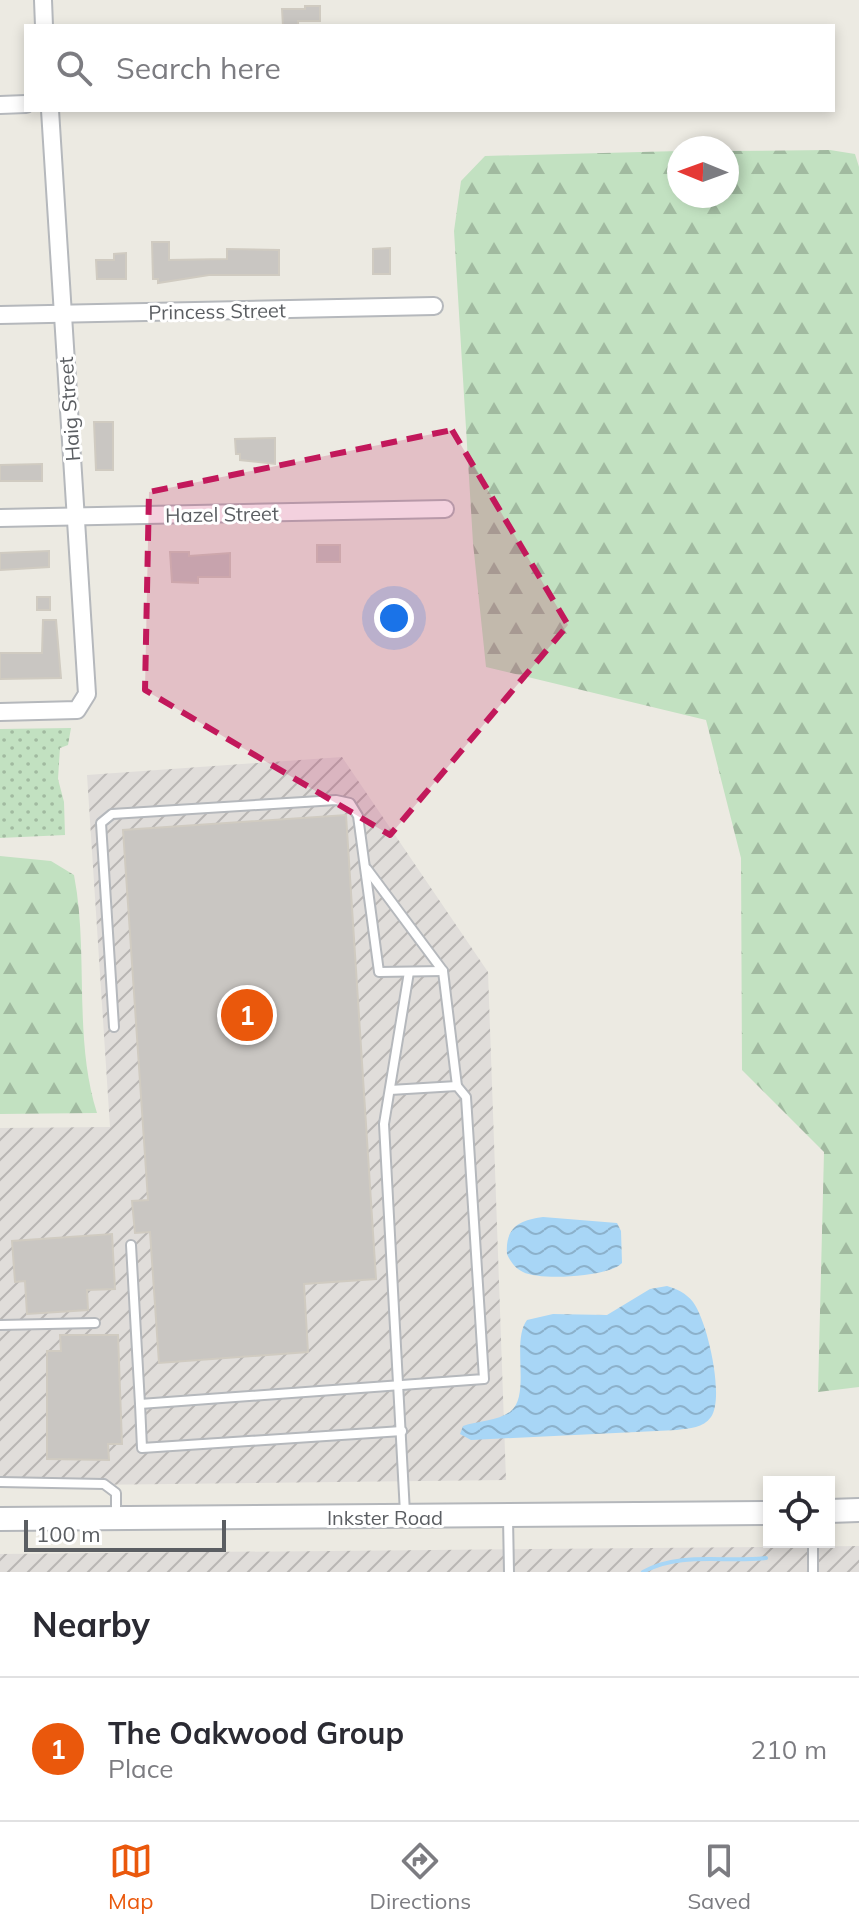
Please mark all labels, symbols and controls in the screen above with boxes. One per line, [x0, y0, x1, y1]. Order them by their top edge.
search box [24, 24, 835, 112]
icon: search [52, 46, 96, 90]
text: Search here [116, 49, 281, 87]
north arrow [667, 136, 739, 208]
street label: Princess Street [148, 297, 286, 325]
street label: Haig Street [53, 356, 85, 462]
street label: Hazel Street [165, 501, 279, 527]
your location [374, 598, 414, 638]
pin: 1 [221, 985, 273, 1045]
map controls [763, 1476, 835, 1548]
button: locate [763, 1476, 835, 1548]
street label: Inkster Road [327, 1505, 443, 1530]
scale bar [24, 1516, 226, 1552]
text: 100 m [36, 1520, 101, 1548]
text: Nearby [32, 1603, 150, 1646]
text: The Oakwood Group [108, 1714, 404, 1752]
text: 1 [50, 1733, 66, 1766]
text: 210 m [751, 1733, 827, 1766]
text: Place [108, 1752, 173, 1785]
tab: Map [108, 1839, 153, 1915]
tab: Directions [370, 1839, 471, 1915]
tab: Saved [687, 1839, 751, 1915]

